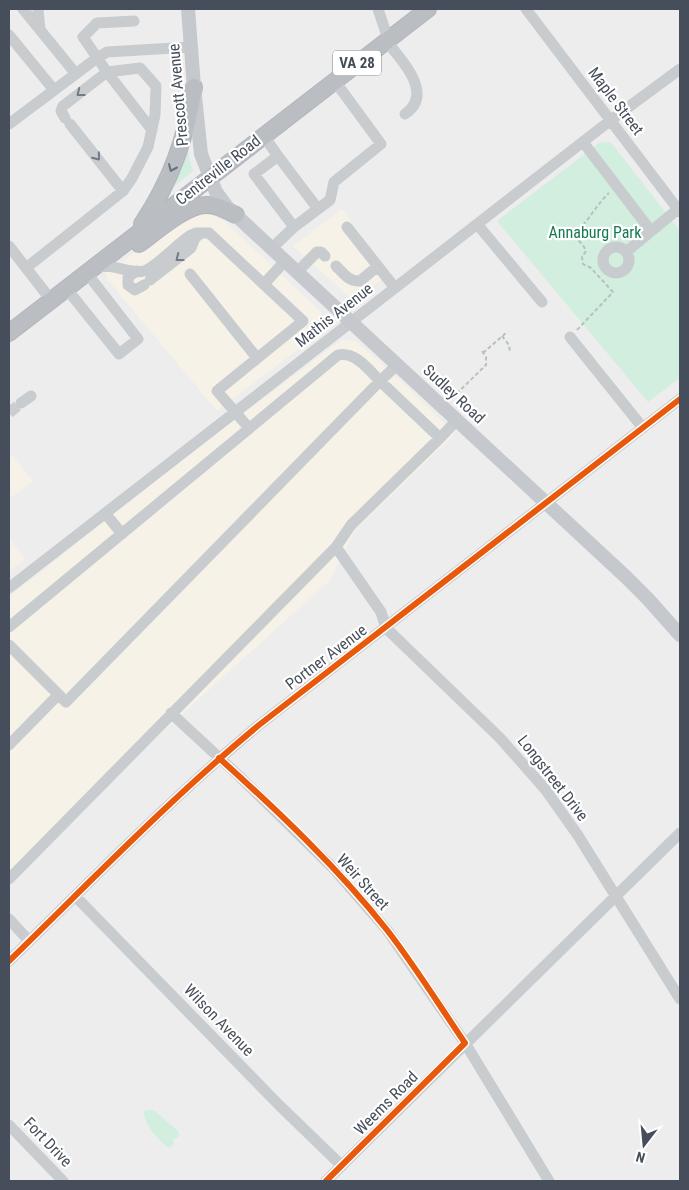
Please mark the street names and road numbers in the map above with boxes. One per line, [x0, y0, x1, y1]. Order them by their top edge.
street label: Prescott Avenue [164, 43, 192, 147]
road number: VA 28 [333, 50, 381, 76]
street label: Maple Street [584, 63, 648, 139]
street label: Centreville Road [172, 131, 264, 209]
street label: Mathis Avenue [292, 279, 376, 351]
street label: Sudley Road [419, 361, 489, 427]
street label: Portner Avenue [282, 620, 370, 694]
street label: Longstreet Drive [514, 731, 592, 825]
street label: Weir Street [333, 850, 393, 914]
street label: Wilson Avenue [180, 980, 258, 1060]
street label: Weems Road [350, 1067, 422, 1139]
street label: Fort Drive [20, 1113, 76, 1171]

